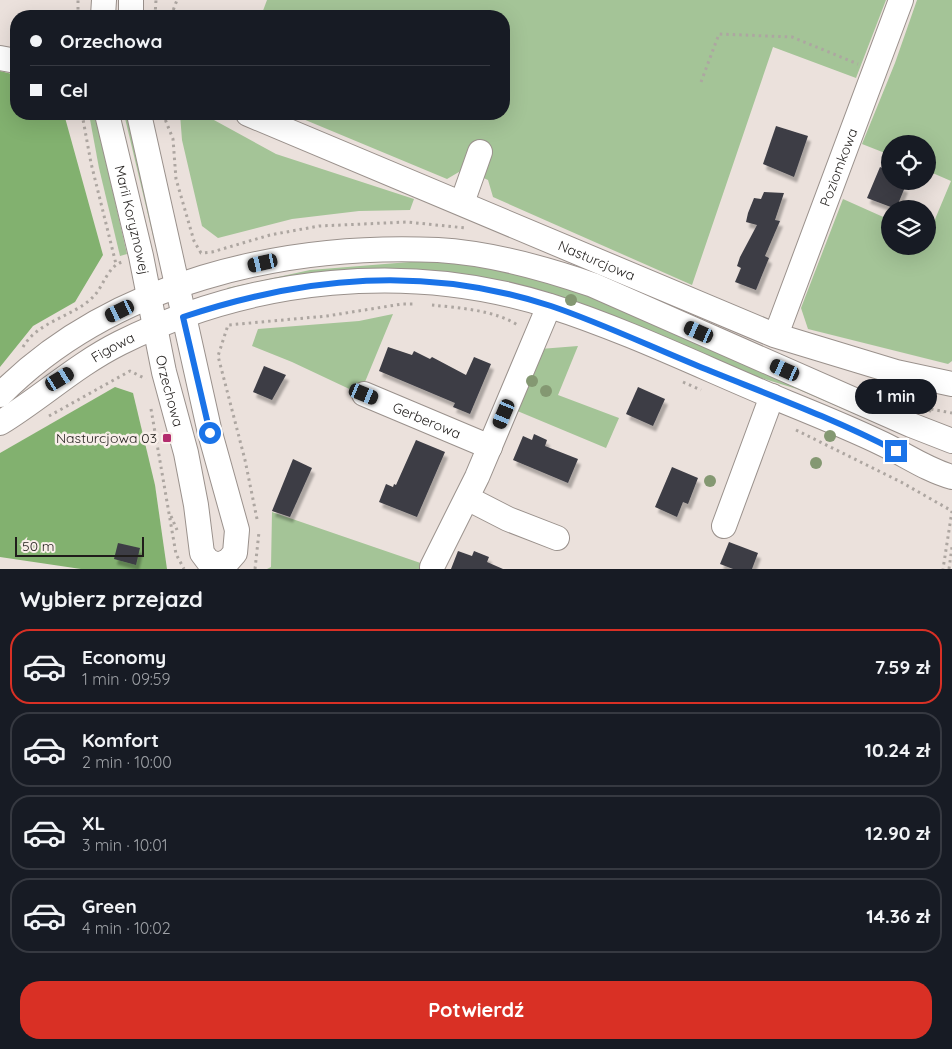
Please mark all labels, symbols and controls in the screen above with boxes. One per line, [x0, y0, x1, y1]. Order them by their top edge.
text: Orzechowa [60, 29, 162, 53]
text: Cel [60, 78, 88, 102]
street label: Poziomkowa [816, 126, 861, 209]
map controls [881, 135, 936, 255]
button: locate [881, 135, 936, 190]
street label: Marii Koryznowej [111, 164, 153, 276]
button: layers [881, 200, 936, 255]
street label: Nasturcjowa [555, 236, 638, 285]
car [246, 252, 279, 274]
car [103, 298, 136, 324]
car [682, 319, 715, 345]
street label: Figowa [88, 328, 137, 366]
street label: Orzechowa [152, 354, 187, 429]
car [768, 357, 801, 383]
car [43, 365, 76, 393]
callout: 1 min [855, 378, 937, 414]
car [347, 381, 380, 407]
text: 1 min [877, 386, 915, 406]
car [491, 397, 516, 431]
street label: Gerberowa [390, 398, 463, 443]
route start [199, 422, 221, 444]
place label: Nasturcjowa 03 [56, 429, 157, 447]
marker: Nasturcjowa 03 [161, 432, 173, 444]
route end [885, 440, 907, 462]
scale bar [15, 534, 144, 557]
text: 50 m [22, 537, 55, 555]
text: Wybierz przejazd [20, 585, 203, 613]
icon: car [22, 644, 67, 689]
text: Economy [82, 645, 166, 669]
text: 7.59 zł [875, 655, 930, 679]
text: 1 min · 09:59 [82, 669, 171, 689]
icon: car [22, 727, 67, 772]
text: Komfort [82, 728, 159, 752]
text: 10.24 zł [865, 738, 930, 762]
text: 2 min · 10:00 [82, 752, 172, 772]
icon: car [22, 810, 67, 855]
text: XL [82, 811, 105, 835]
text: 12.90 zł [865, 821, 930, 845]
text: 3 min · 10:01 [82, 835, 168, 855]
icon: car [22, 893, 67, 938]
text: Green [82, 894, 137, 918]
text: 14.36 zł [866, 904, 930, 928]
text: 4 min · 10:02 [82, 918, 171, 938]
button: Potwierdź [20, 981, 932, 1039]

